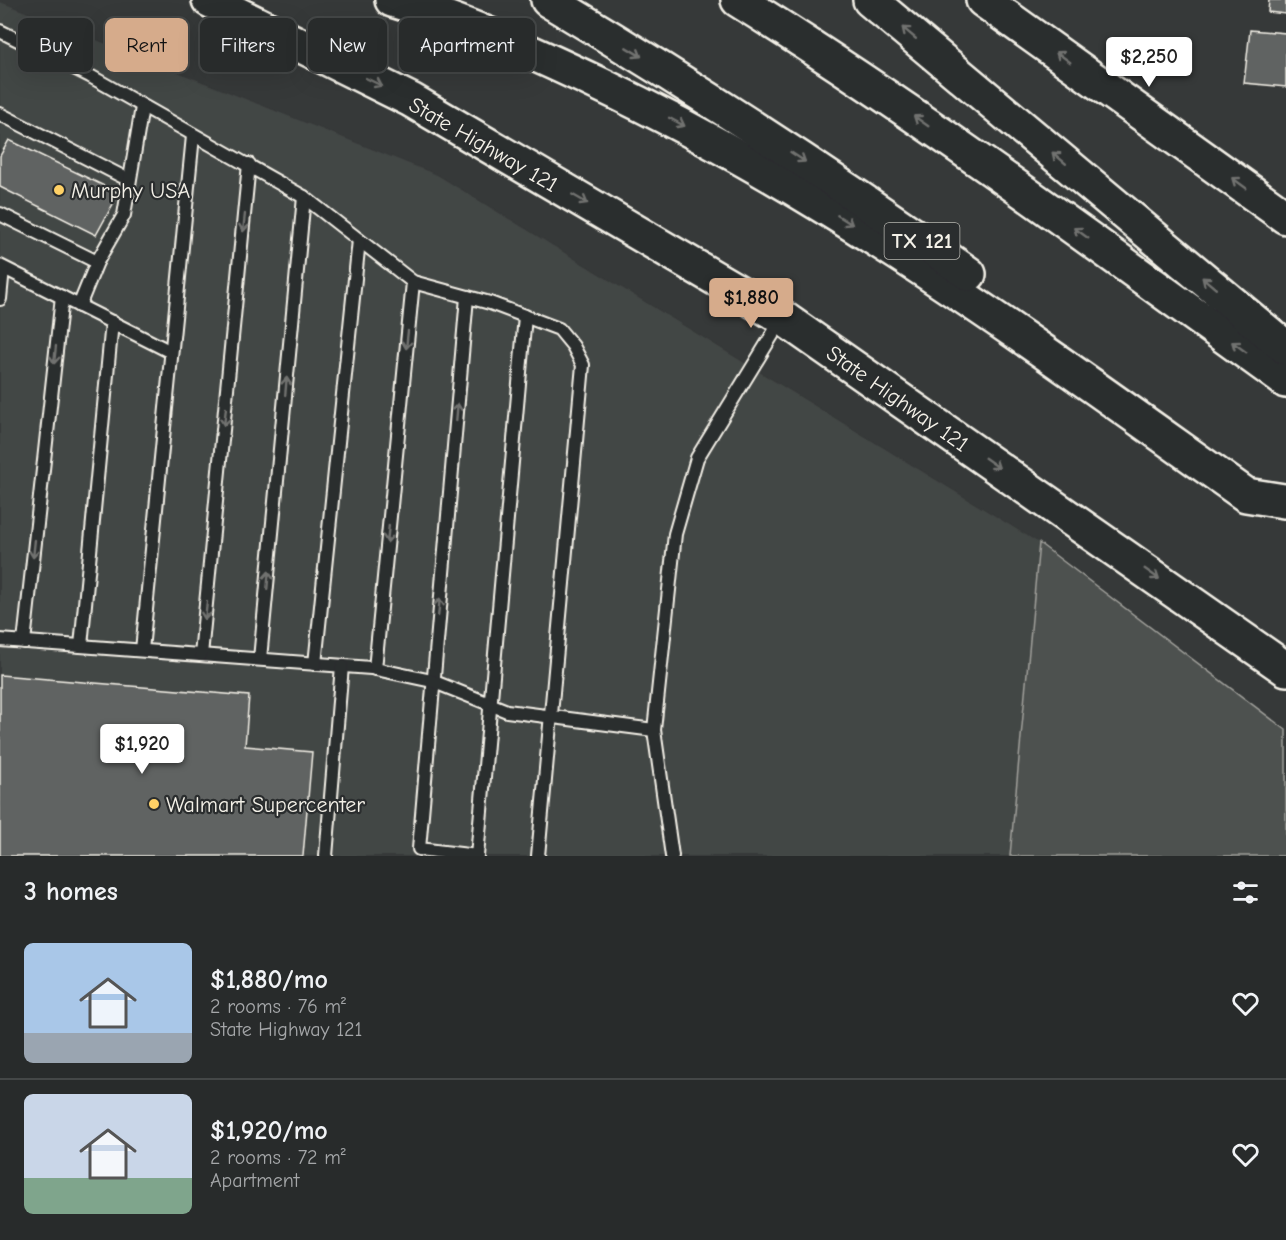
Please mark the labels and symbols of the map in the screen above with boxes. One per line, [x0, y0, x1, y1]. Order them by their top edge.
one-way arrow [901, 27, 917, 40]
pin: $2,250 [1100, 37, 1198, 88]
one-way arrow [625, 46, 642, 58]
one-way arrow [1056, 51, 1072, 63]
one-way arrow [365, 77, 383, 89]
street label: State Highway 121 [404, 92, 563, 198]
one-way arrow [913, 115, 930, 127]
one-way arrow [667, 117, 685, 128]
one-way arrow [790, 151, 806, 163]
one-way arrow [1052, 151, 1067, 165]
one-way arrow [1231, 177, 1247, 189]
place label: Murphy USA [71, 178, 190, 204]
marker: Murphy USA [52, 183, 66, 197]
one-way arrow [571, 194, 588, 206]
one-way arrow [238, 212, 249, 232]
one-way arrow [836, 214, 853, 226]
road number: TX 121 [884, 223, 960, 259]
one-way arrow [1073, 226, 1089, 239]
one-way arrow [1202, 276, 1217, 290]
pin: $1,880 [702, 278, 800, 329]
one-way arrow [401, 330, 412, 350]
street label: State Highway 121 [821, 340, 974, 458]
one-way arrow [1231, 341, 1247, 353]
one-way arrow [49, 345, 60, 365]
one-way arrow [281, 377, 292, 397]
one-way arrow [452, 403, 463, 423]
one-way arrow [219, 406, 230, 426]
one-way arrow [983, 457, 999, 469]
one-way arrow [382, 524, 393, 544]
one-way arrow [28, 539, 39, 559]
one-way arrow [1143, 568, 1159, 580]
one-way arrow [263, 571, 274, 591]
one-way arrow [434, 597, 445, 617]
one-way arrow [200, 600, 211, 620]
pin: $1,920 [93, 724, 191, 775]
place label: Walmart Supercenter [166, 792, 365, 818]
marker: Walmart Supercenter [147, 797, 161, 811]

